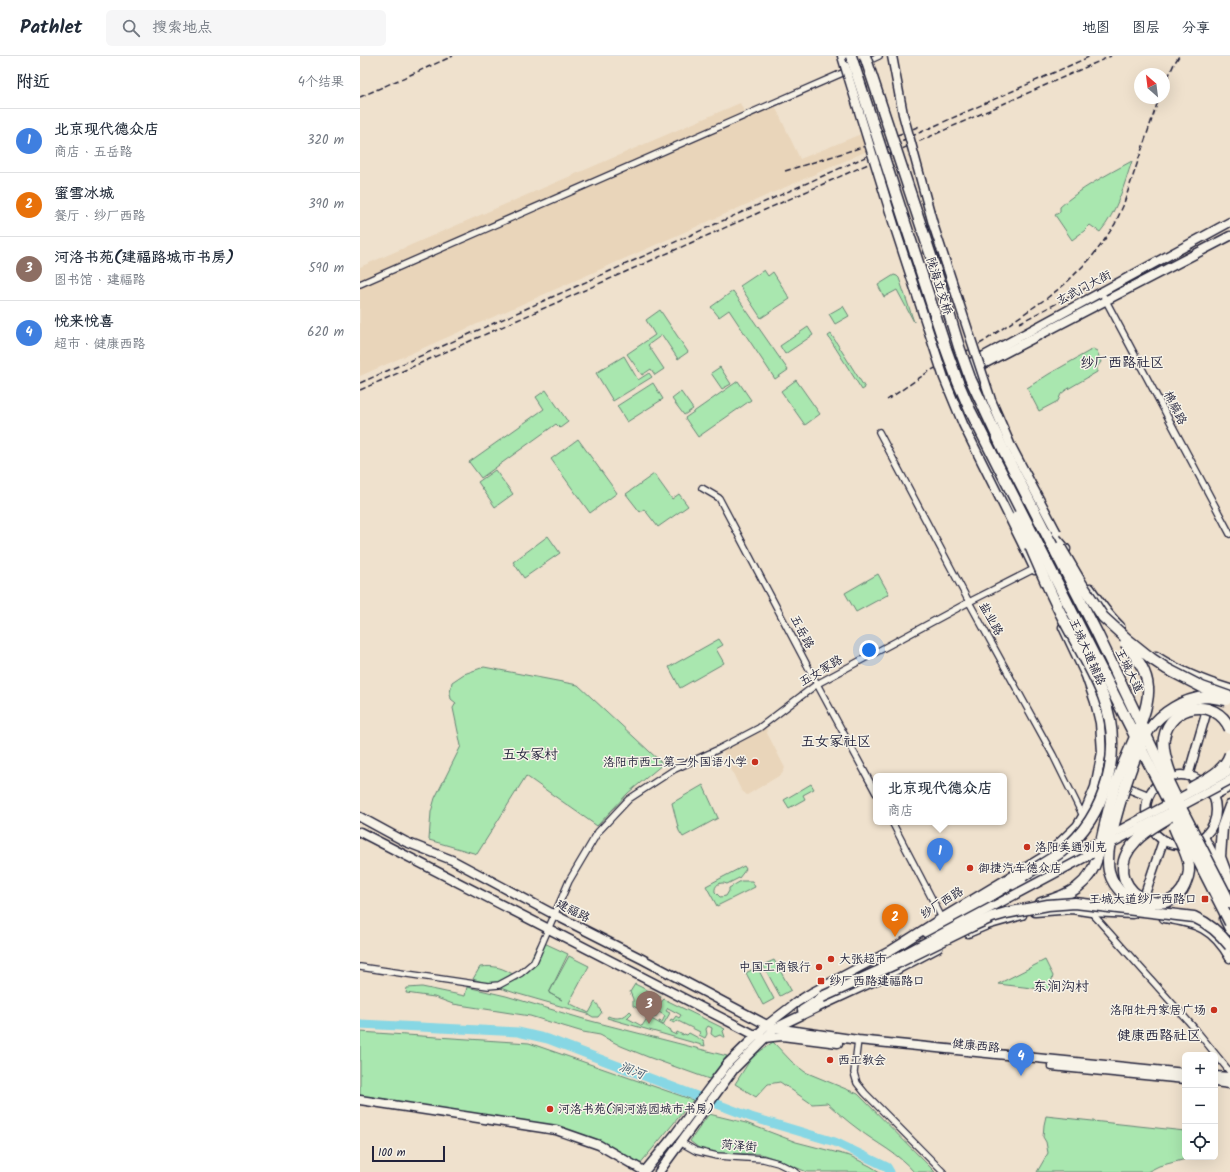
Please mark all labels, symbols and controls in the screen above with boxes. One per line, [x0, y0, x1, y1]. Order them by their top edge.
search box [106, 10, 386, 46]
text: Pathlet [20, 13, 82, 43]
text: 搜索地点 [152, 16, 212, 40]
icon: search [120, 17, 142, 39]
text: 地图 [1082, 17, 1110, 39]
text: 图层 [1132, 17, 1160, 39]
text: 分享 [1182, 17, 1210, 39]
north arrow [1134, 68, 1170, 104]
text: 附近 [16, 69, 50, 96]
text: 4个结果 [298, 72, 344, 93]
text: 北京现代德众店 [54, 118, 159, 142]
text: 1 [27, 130, 31, 151]
text: 320 m [307, 130, 344, 151]
text: 商店 · 五岳路 [54, 142, 133, 163]
text: 蜜雪冰城 [54, 182, 114, 206]
text: 2 [25, 194, 33, 215]
text: 390 m [308, 194, 344, 215]
text: 餐厅 · 纱厂西路 [54, 206, 146, 227]
text: 河洛书苑(建福路城市书房) [54, 246, 234, 270]
street label: 陇海立交桥 [921, 255, 958, 318]
text: 3 [25, 258, 33, 279]
text: 590 m [309, 258, 344, 279]
street label: 玄武门大街 [1053, 266, 1115, 310]
text: 图书馆 · 建福路 [54, 270, 146, 291]
text: 悦来悦喜 [54, 310, 114, 334]
text: 4 [25, 322, 33, 343]
text: 620 m [307, 322, 344, 343]
text: 超市 · 健康西路 [54, 334, 146, 355]
district label: 纱厂西路社区 [1080, 352, 1164, 374]
street label: 棉麻路 [1158, 388, 1192, 428]
street label: 盐业路 [974, 599, 1008, 639]
street label: 五岳路 [785, 612, 819, 652]
street label: 王城大道辅路 [1064, 615, 1110, 689]
your location [859, 640, 879, 660]
street label: 王城大道 [1110, 645, 1148, 697]
street label: 五女冢路 [796, 650, 846, 692]
district label: 五女冢社区 [801, 731, 871, 753]
district label: 五女冢村 [502, 744, 558, 766]
place label: 洛阳市西工第二外国语小学 [603, 753, 747, 772]
marker: 洛阳市西工第二外国语小学 [750, 757, 760, 767]
popup [873, 773, 1007, 825]
text: 北京现代德众店 [887, 777, 993, 801]
text: 商店 [887, 801, 914, 822]
pin: 1 [927, 838, 953, 871]
place label: 洛阳美通别克 [1035, 838, 1107, 857]
marker: 洛阳美通别克 [1022, 842, 1032, 852]
place label: 御捷汽车德众店 [978, 859, 1062, 878]
marker: 御捷汽车德众店 [965, 863, 975, 873]
street label: 纱厂西路 [917, 882, 967, 924]
place label: 王城大道纱厂西路口 [1089, 890, 1197, 909]
street label: 建福路 [553, 894, 593, 928]
marker: 王城大道纱厂西路口 [1200, 894, 1210, 904]
pin: 2 [882, 904, 908, 937]
place label: 大张超市 [839, 950, 887, 969]
marker: 大张超市 [826, 954, 836, 964]
place label: 中国工商银行 [739, 958, 811, 977]
marker: 中国工商银行 [814, 962, 824, 972]
place label: 纱厂西路建福路口 [829, 972, 925, 991]
marker: 纱厂西路建福路口 [816, 976, 826, 986]
district label: 东涧沟村 [1033, 976, 1089, 998]
pin: 3 [636, 991, 662, 1024]
place label: 洛阳牡丹家居广场 [1110, 1001, 1206, 1020]
marker: 洛阳牡丹家居广场 [1209, 1005, 1219, 1015]
district label: 健康西路社区 [1117, 1025, 1201, 1047]
street label: 健康西路 [951, 1034, 1001, 1058]
pin: 4 [1008, 1043, 1034, 1076]
place label: 西工教会 [838, 1051, 886, 1070]
map controls [1182, 1052, 1218, 1160]
button: + [1182, 1052, 1218, 1088]
marker: 西工教会 [825, 1055, 835, 1065]
water label: 涧河 [616, 1057, 650, 1086]
button: − [1182, 1088, 1218, 1124]
place label: 河洛书苑(涧河游园城市书房) [558, 1100, 714, 1119]
marker: 河洛书苑(涧河游园城市书房) [545, 1104, 555, 1114]
button: locate [1182, 1124, 1218, 1160]
street label: 菏泽街 [720, 1135, 758, 1157]
scale bar [372, 1144, 445, 1163]
text: 100 m [378, 1144, 406, 1162]

